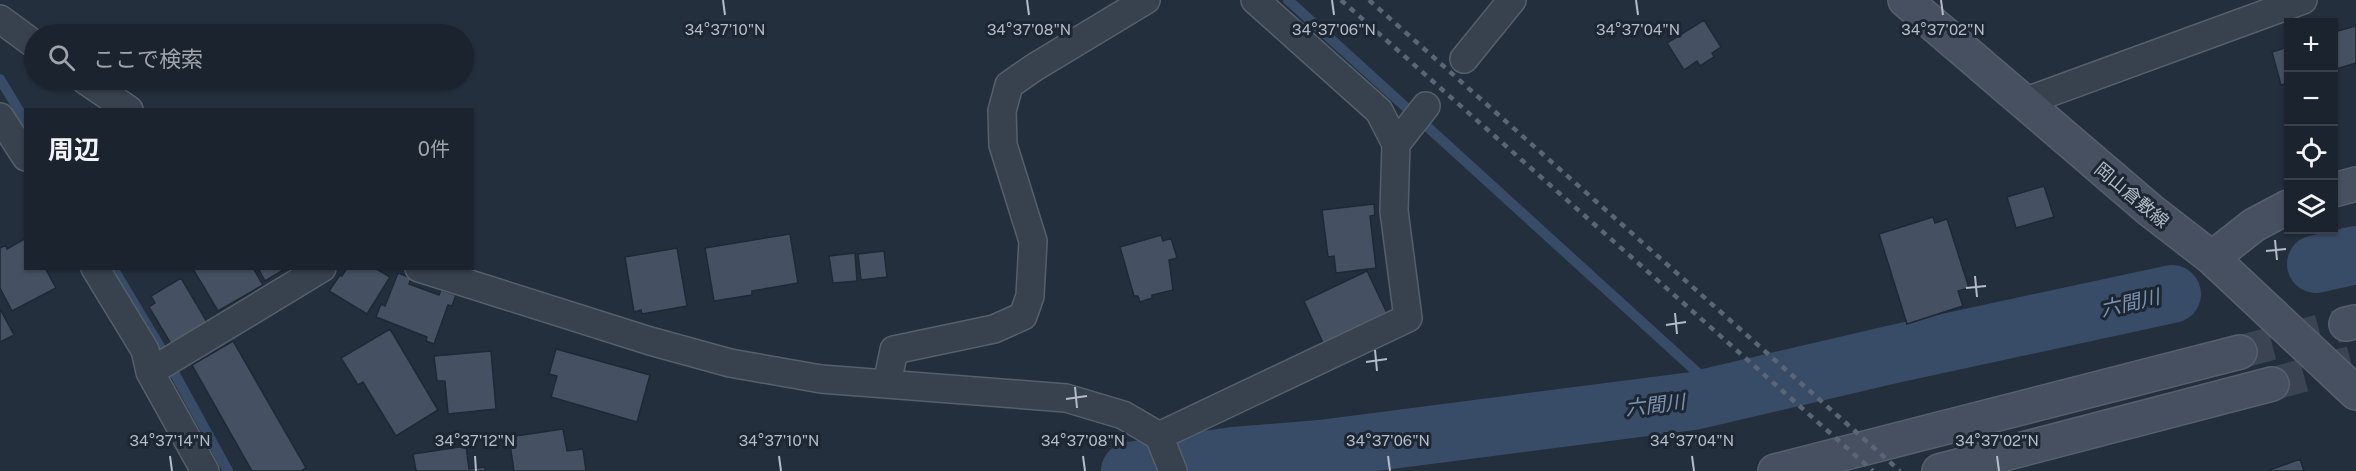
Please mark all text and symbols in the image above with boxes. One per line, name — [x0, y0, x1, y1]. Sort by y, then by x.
map controls — [2284, 18, 2338, 234]
button: + — [2284, 18, 2338, 72]
text: 34°37'10"N — [685, 21, 765, 38]
text: 34°37'08"N — [987, 21, 1071, 38]
text: 34°37'06"N — [1292, 21, 1376, 38]
text: 34°37'04"N — [1596, 21, 1680, 38]
text: 34°37'02"N — [1901, 21, 1985, 38]
search box — [24, 24, 474, 90]
icon: search — [45, 41, 78, 74]
text: ここで検索 — [93, 46, 203, 72]
button: − — [2284, 72, 2338, 126]
button: locate — [2284, 126, 2338, 180]
text: 周辺 — [48, 134, 100, 165]
text: 0件 — [418, 137, 450, 161]
street label: 岡山倉敷線 — [2091, 158, 2173, 232]
button: layers — [2284, 180, 2338, 234]
water label: 六間川 — [2098, 284, 2164, 321]
water label: 六間川 — [1624, 389, 1688, 421]
text: 34°37'14"N — [130, 432, 210, 449]
text: 34°37'12"N — [435, 432, 515, 449]
text: 34°37'10"N — [739, 432, 819, 449]
text: 34°37'08"N — [1041, 432, 1125, 449]
text: 34°37'06"N — [1346, 432, 1430, 449]
text: 34°37'04"N — [1650, 432, 1734, 449]
text: 34°37'02"N — [1955, 432, 2039, 449]

